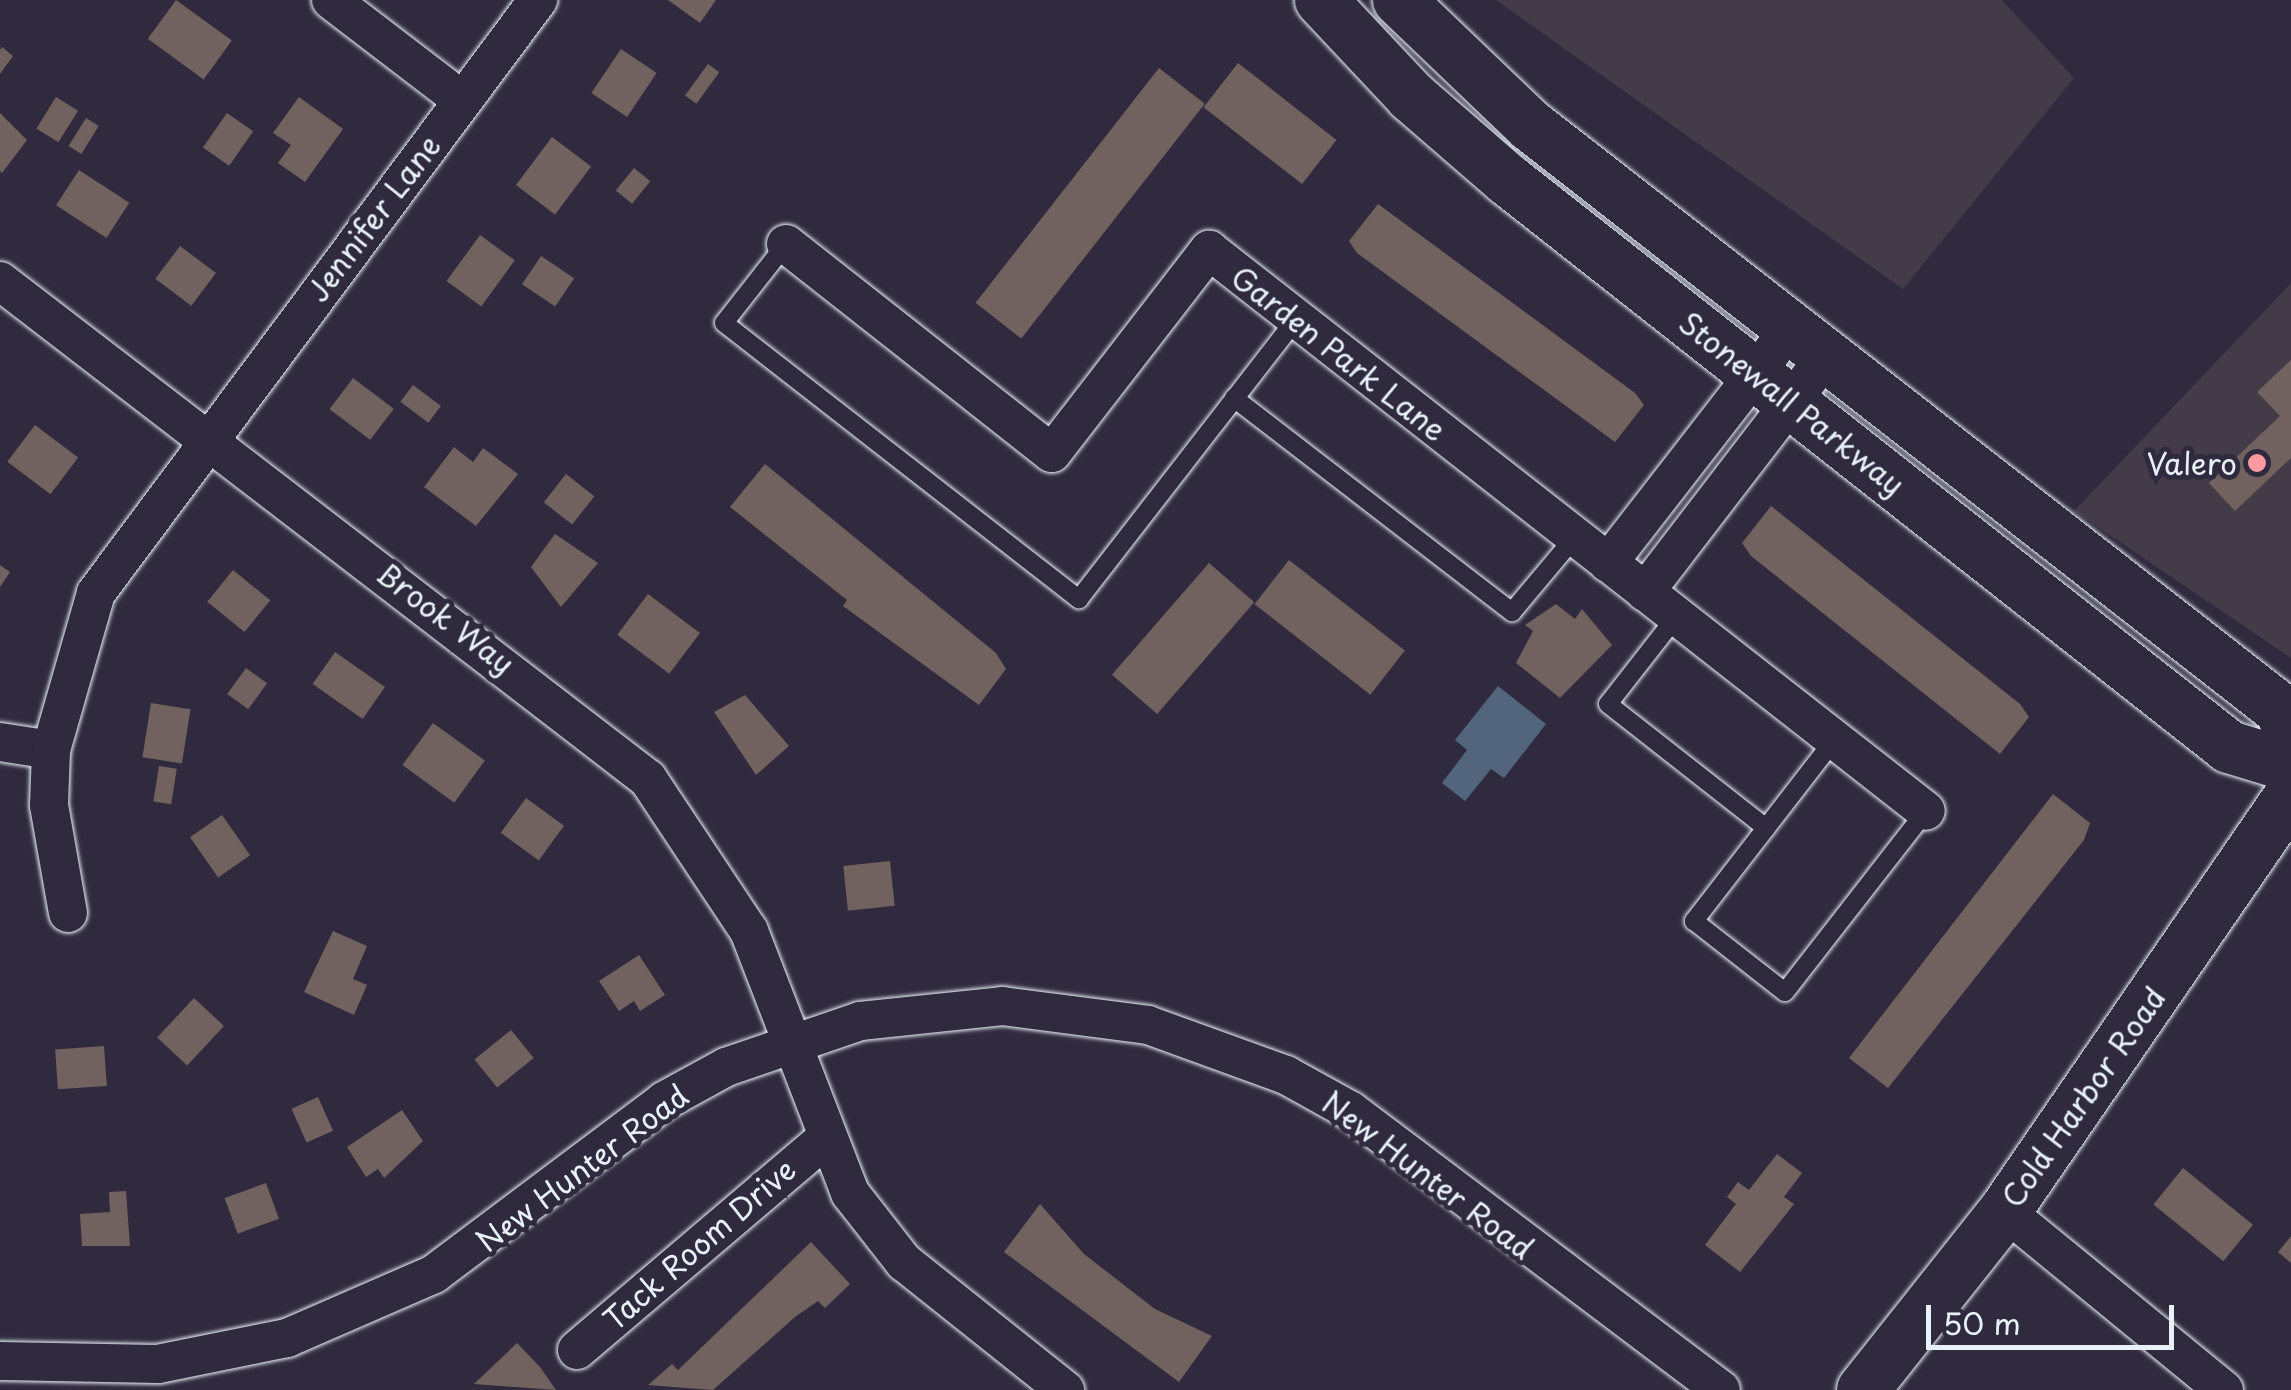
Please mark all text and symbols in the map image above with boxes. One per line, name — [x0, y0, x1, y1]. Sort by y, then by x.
street label: Jennifer Lane — [299, 128, 447, 308]
street label: Garden Park Lane — [1224, 258, 1454, 448]
street label: Stonewall Parkway — [1672, 303, 1912, 503]
place label: Valero — [2147, 445, 2237, 481]
marker: Valero — [2246, 452, 2268, 474]
street label: Brook Way — [371, 555, 521, 681]
street label: Cold Harbor Road — [1994, 980, 2172, 1214]
street label: New Hunter Road — [469, 1076, 695, 1260]
street label: New Hunter Road — [1315, 1083, 1541, 1267]
street label: Tack Room Drive — [595, 1150, 803, 1338]
scale bar — [1931, 1285, 2178, 1347]
text: 50 m — [1943, 1300, 2021, 1345]

